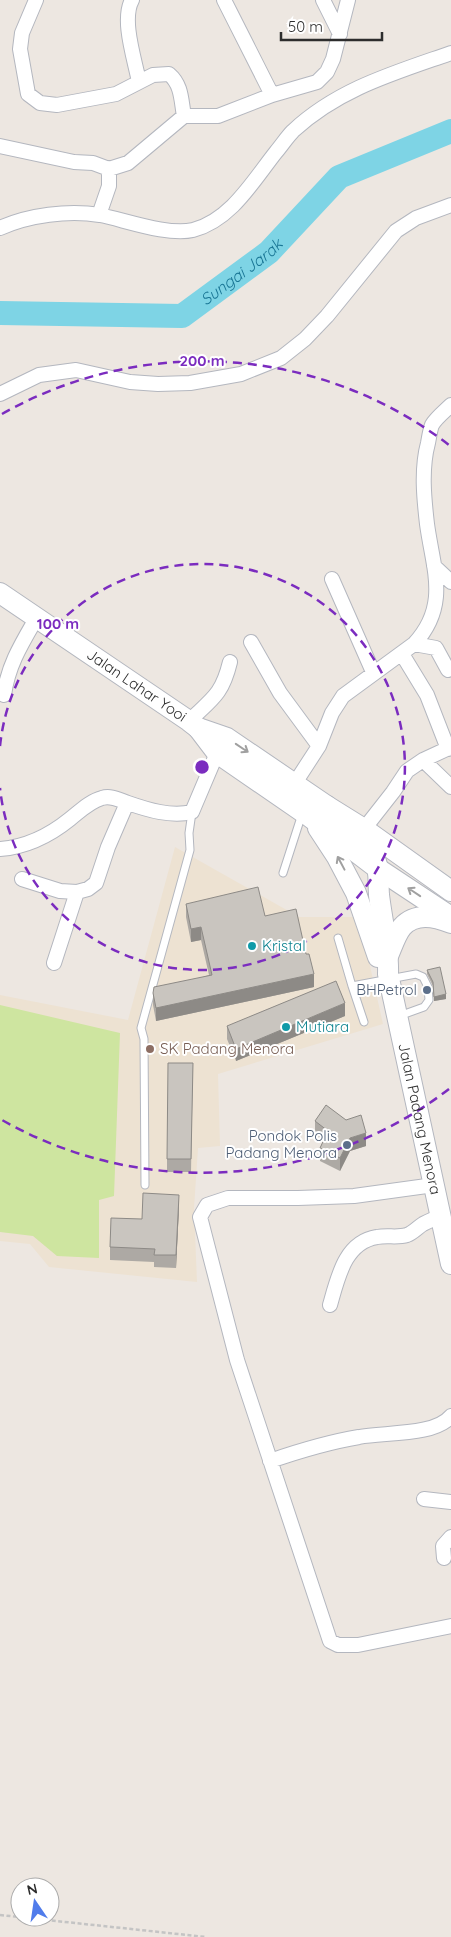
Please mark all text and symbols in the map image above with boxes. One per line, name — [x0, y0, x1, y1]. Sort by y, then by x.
scale bar — [281, 10, 382, 42]
text: 50 m — [288, 17, 323, 36]
water label: Sungai Jarak — [196, 233, 287, 309]
text: 200 m — [180, 351, 225, 370]
text: 100 m — [37, 614, 79, 633]
street label: Jalan Lahar Yooi — [83, 645, 191, 726]
one-way arrow — [235, 743, 249, 753]
centre of rings — [193, 758, 211, 776]
one-way arrow — [335, 857, 345, 871]
one-way arrow — [407, 887, 421, 898]
place label: Kristal — [262, 936, 306, 955]
marker: Kristal — [246, 940, 258, 952]
place label: BHPetrol — [356, 980, 417, 999]
marker: BHPetrol — [421, 984, 433, 996]
place label: Mutiara — [296, 1017, 349, 1036]
marker: Mutiara — [280, 1021, 292, 1033]
place label: SK Padang Menora — [160, 1039, 294, 1058]
street label: Jalan Padang Menora — [394, 1041, 446, 1196]
marker: SK Padang Menora — [144, 1043, 156, 1055]
place label: Pondok Polis Padang Menora — [225, 1126, 337, 1162]
marker: Pondok Polis Padang Menora — [341, 1139, 353, 1151]
north arrow — [10, 1877, 60, 1927]
text: N — [25, 1879, 39, 1899]

